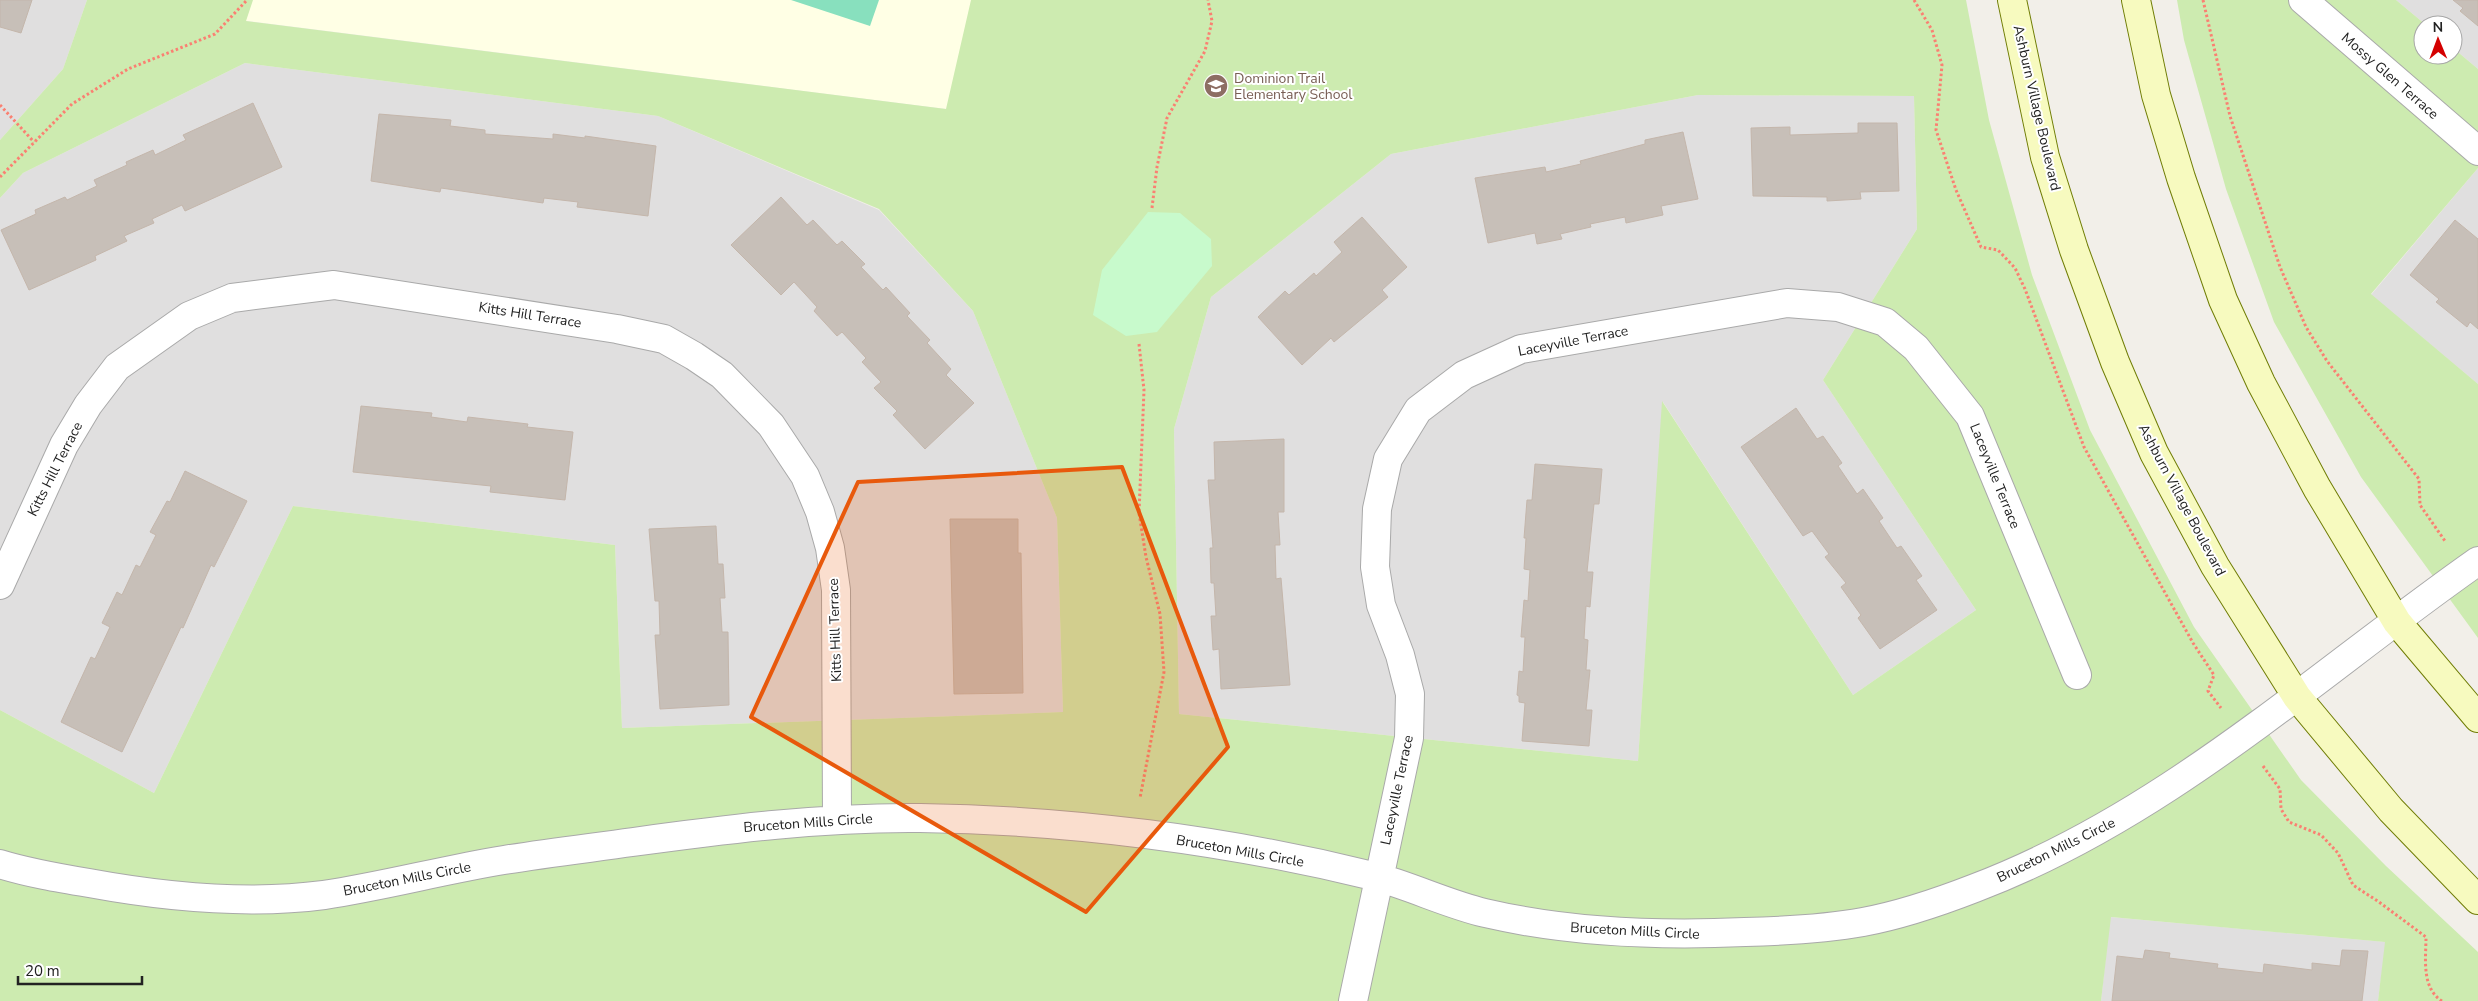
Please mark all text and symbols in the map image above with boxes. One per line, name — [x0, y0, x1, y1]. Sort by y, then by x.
north arrow — [2413, 15, 2463, 65]
text: N — [2432, 18, 2443, 37]
street label: Ashburn Village Boulevard — [2009, 23, 2065, 193]
street label: Mossy Glen Terrace — [2337, 28, 2443, 124]
place label: Dominion Trail Elementary School — [1234, 69, 1353, 104]
school or university icon: Dominion Trail Elementary School — [1203, 73, 1229, 99]
street label: Kitts Hill Terrace — [477, 298, 583, 332]
street label: Laceyville Terrace — [1516, 321, 1630, 361]
street label: Kitts Hill Terrace — [23, 418, 87, 520]
street label: Laceyville Terrace — [1965, 421, 2025, 531]
street label: Ashburn Village Boulevard — [2134, 421, 2230, 579]
street label: Kitts Hill Terrace — [824, 578, 846, 682]
street label: Laceyville Terrace — [1376, 733, 1418, 847]
street label: Bruceton Mills Circle — [743, 809, 873, 837]
street label: Bruceton Mills Circle — [1994, 813, 2118, 887]
street label: Bruceton Mills Circle — [1175, 830, 1305, 872]
street label: Bruceton Mills Circle — [342, 857, 472, 901]
street label: Bruceton Mills Circle — [1570, 918, 1700, 944]
scale bar — [18, 954, 141, 986]
text: 20 m — [25, 961, 60, 981]

